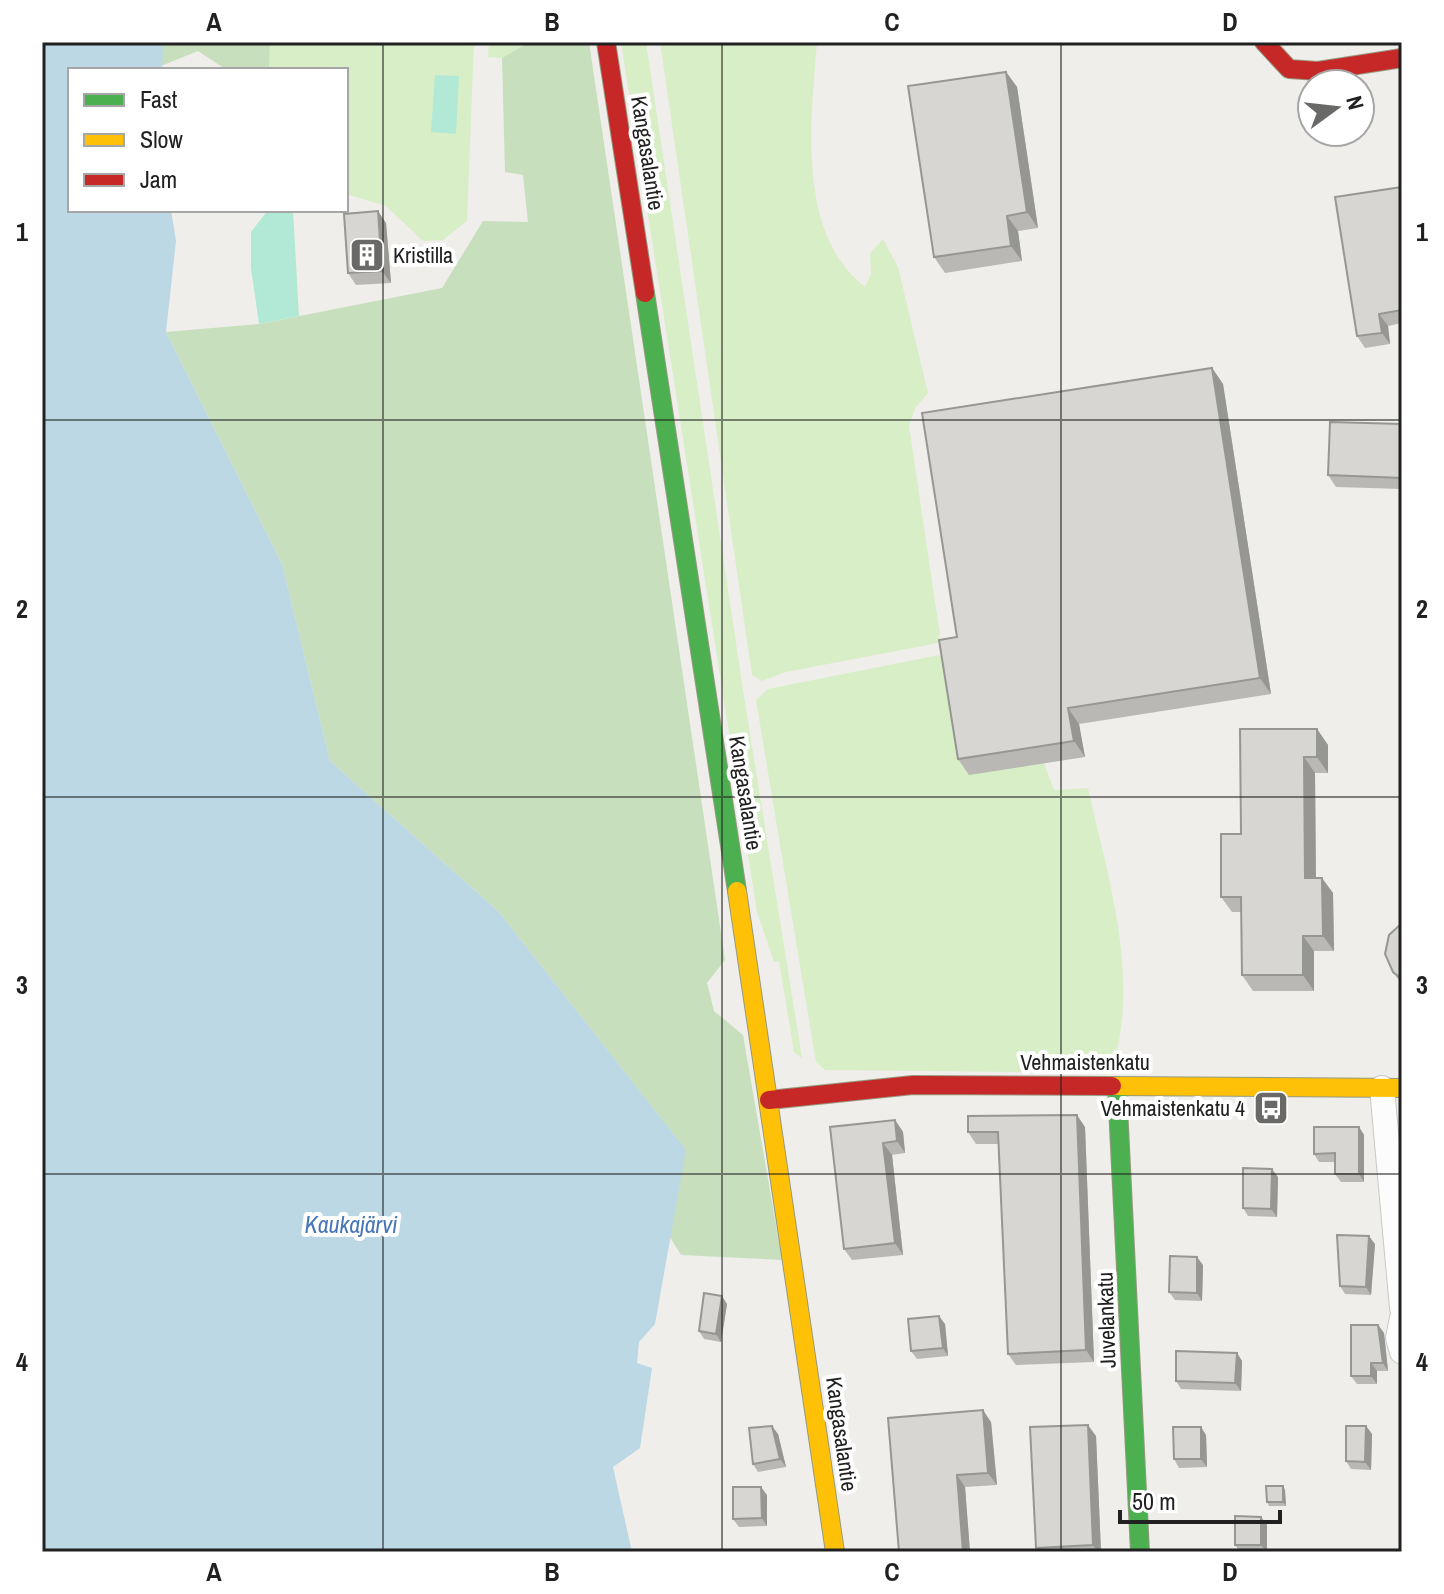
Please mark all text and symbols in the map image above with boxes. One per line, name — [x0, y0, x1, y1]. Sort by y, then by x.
text: A — [206, 4, 222, 39]
text: B — [544, 4, 560, 39]
text: C — [884, 4, 900, 39]
text: D — [1222, 4, 1238, 39]
legend — [68, 68, 348, 212]
north arrow — [1296, 68, 1376, 148]
text: Fast — [140, 83, 178, 115]
text: N — [1339, 93, 1371, 113]
street label: Kangasalantie — [624, 94, 672, 212]
text: Slow — [140, 123, 183, 155]
text: Jam — [140, 163, 177, 195]
text: 1 — [16, 214, 28, 249]
text: 1 — [1416, 214, 1428, 249]
building icon: Kristilla — [348, 236, 386, 274]
place label: Kristilla — [393, 240, 453, 270]
text: 2 — [16, 591, 28, 626]
text: 2 — [1416, 591, 1428, 626]
street label: Kangasalantie — [722, 734, 770, 852]
text: 3 — [16, 967, 28, 1002]
text: 3 — [1416, 967, 1428, 1002]
street label: Vehmaistenkatu — [1020, 1047, 1150, 1077]
bus stop icon: Vehmaistenkatu 4 — [1252, 1089, 1290, 1127]
place label: Vehmaistenkatu 4 — [1101, 1093, 1245, 1123]
water label: Kaukajärvi — [305, 1208, 398, 1240]
street label: Juvelankatu — [1089, 1271, 1123, 1369]
text: 4 — [16, 1344, 28, 1379]
text: 4 — [1416, 1344, 1428, 1379]
street label: Kangasalantie — [819, 1375, 865, 1493]
scale bar — [1120, 1474, 1280, 1524]
text: 50 m — [1132, 1485, 1176, 1517]
text: A — [206, 1554, 222, 1589]
text: B — [544, 1554, 560, 1589]
text: C — [884, 1554, 900, 1589]
text: D — [1222, 1554, 1238, 1589]

